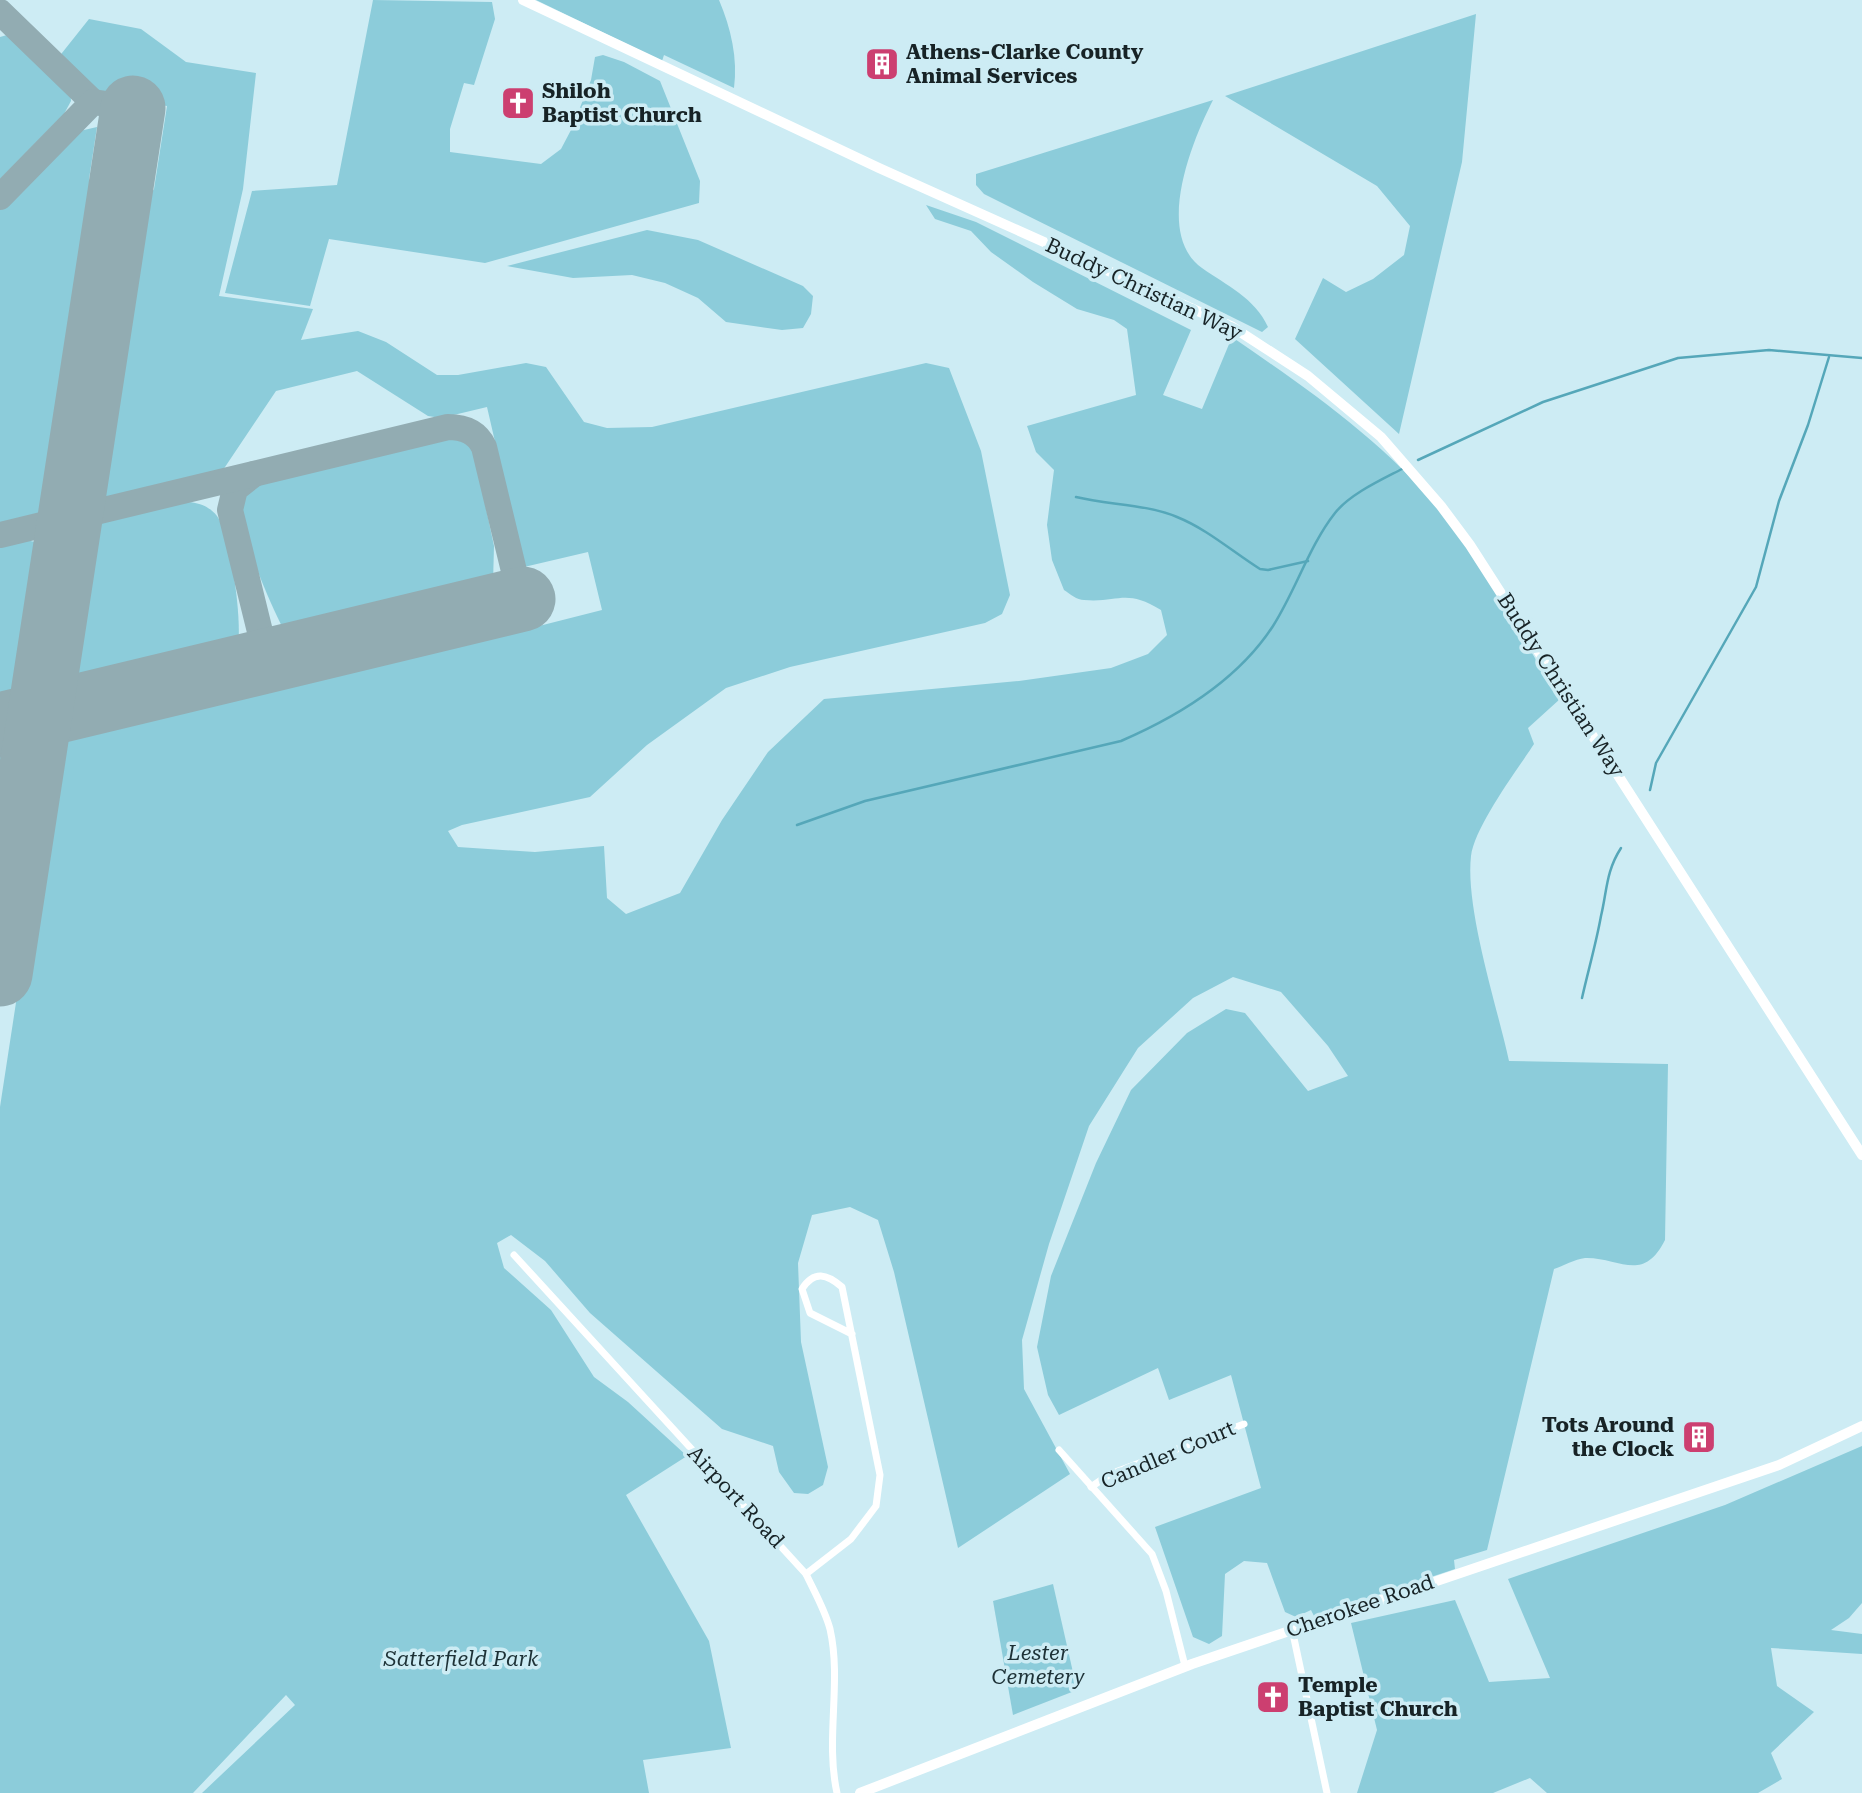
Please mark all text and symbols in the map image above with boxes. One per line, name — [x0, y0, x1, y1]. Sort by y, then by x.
place label: Athens-Clarke County Animal Services — [906, 40, 1144, 88]
building icon: Athens-Clarke County Animal Services — [863, 45, 901, 83]
place label: Shiloh Baptist Church — [542, 79, 702, 127]
church icon: Shiloh Baptist Church — [499, 84, 537, 122]
street label: Buddy Christian Way — [1042, 233, 1247, 345]
street label: Buddy Christian Way — [1493, 589, 1630, 782]
place label: Tots Around the Clock — [1542, 1413, 1675, 1461]
street label: Candler Court — [1097, 1416, 1239, 1494]
building icon: Tots Around the Clock — [1680, 1418, 1718, 1456]
street label: Airport Road — [683, 1441, 790, 1553]
street label: Cherokee Road — [1283, 1569, 1437, 1642]
park label: Lester Cemetery — [992, 1641, 1085, 1689]
park label: Satterfield Park — [383, 1647, 539, 1671]
place label: Temple Baptist Church — [1298, 1673, 1458, 1721]
church icon: Temple Baptist Church — [1254, 1678, 1292, 1716]

